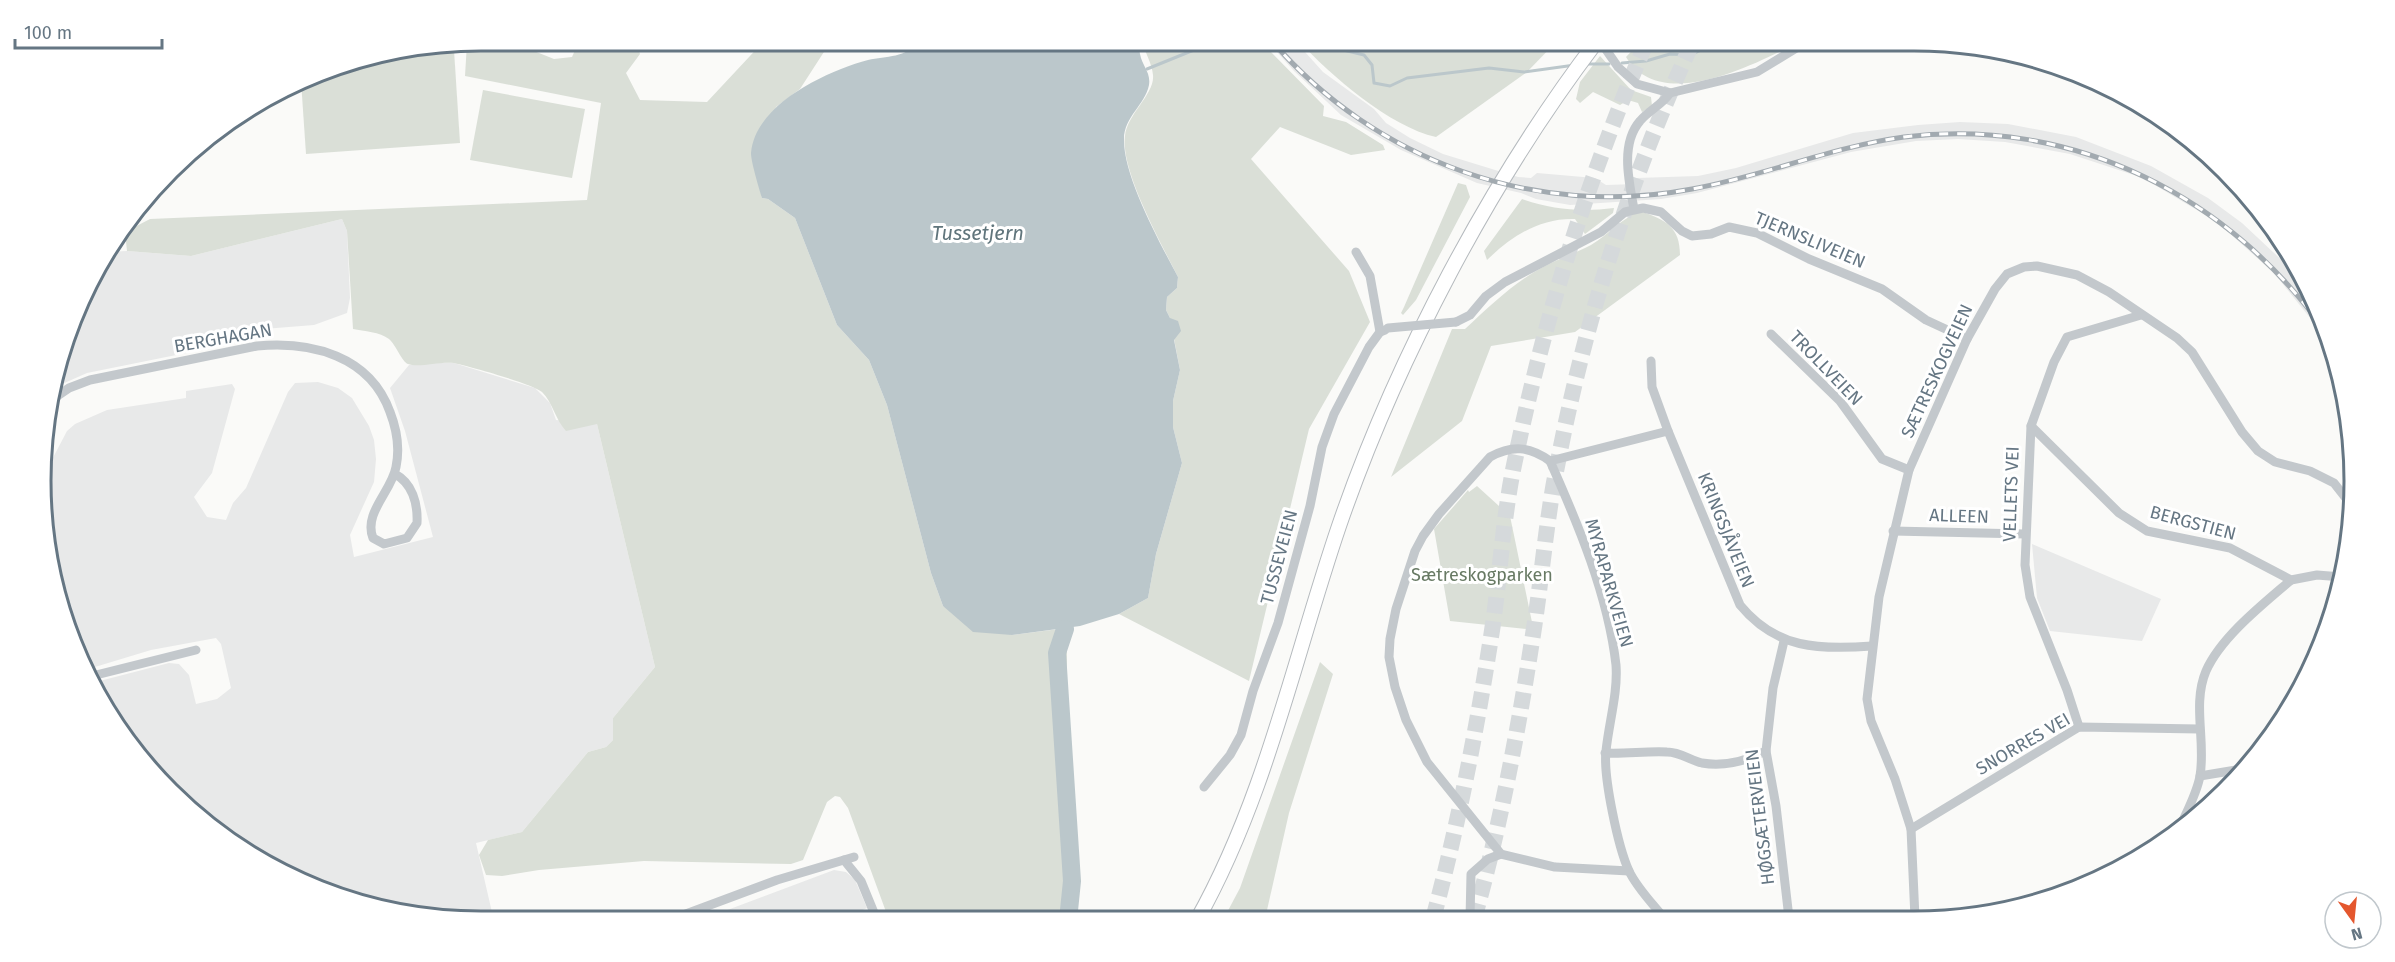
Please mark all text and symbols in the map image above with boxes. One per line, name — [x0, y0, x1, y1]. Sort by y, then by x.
scale bar — [15, 12, 162, 50]
text: 100 m — [24, 22, 72, 44]
street label: TJERNSLIVEIEN — [1751, 207, 1869, 273]
water label: Tussetjern — [932, 221, 1024, 245]
street label: SÆTRESKOGVEIEN — [1896, 301, 1978, 441]
street label: BERGHAGAN — [172, 319, 274, 357]
street label: TROLLVEIEN — [1785, 326, 1867, 410]
street label: VELLETS VEI — [1998, 446, 2024, 542]
street label: KRINGSJÅVEIEN — [1693, 469, 1760, 591]
street label: BERGSTIEN — [2147, 501, 2239, 545]
street label: ALLEEN — [1929, 504, 1989, 528]
street label: TUSSEVEIEN — [1256, 507, 1302, 607]
street label: MYRAPARKVEIEN — [1580, 516, 1638, 650]
park label: Sætreskogparken — [1411, 564, 1553, 586]
street label: SNORRES VEI — [1972, 708, 2074, 780]
street label: HØGSÆTERVEIEN — [1741, 748, 1779, 886]
north arrow — [2323, 890, 2383, 950]
text: N — [2349, 923, 2364, 945]

